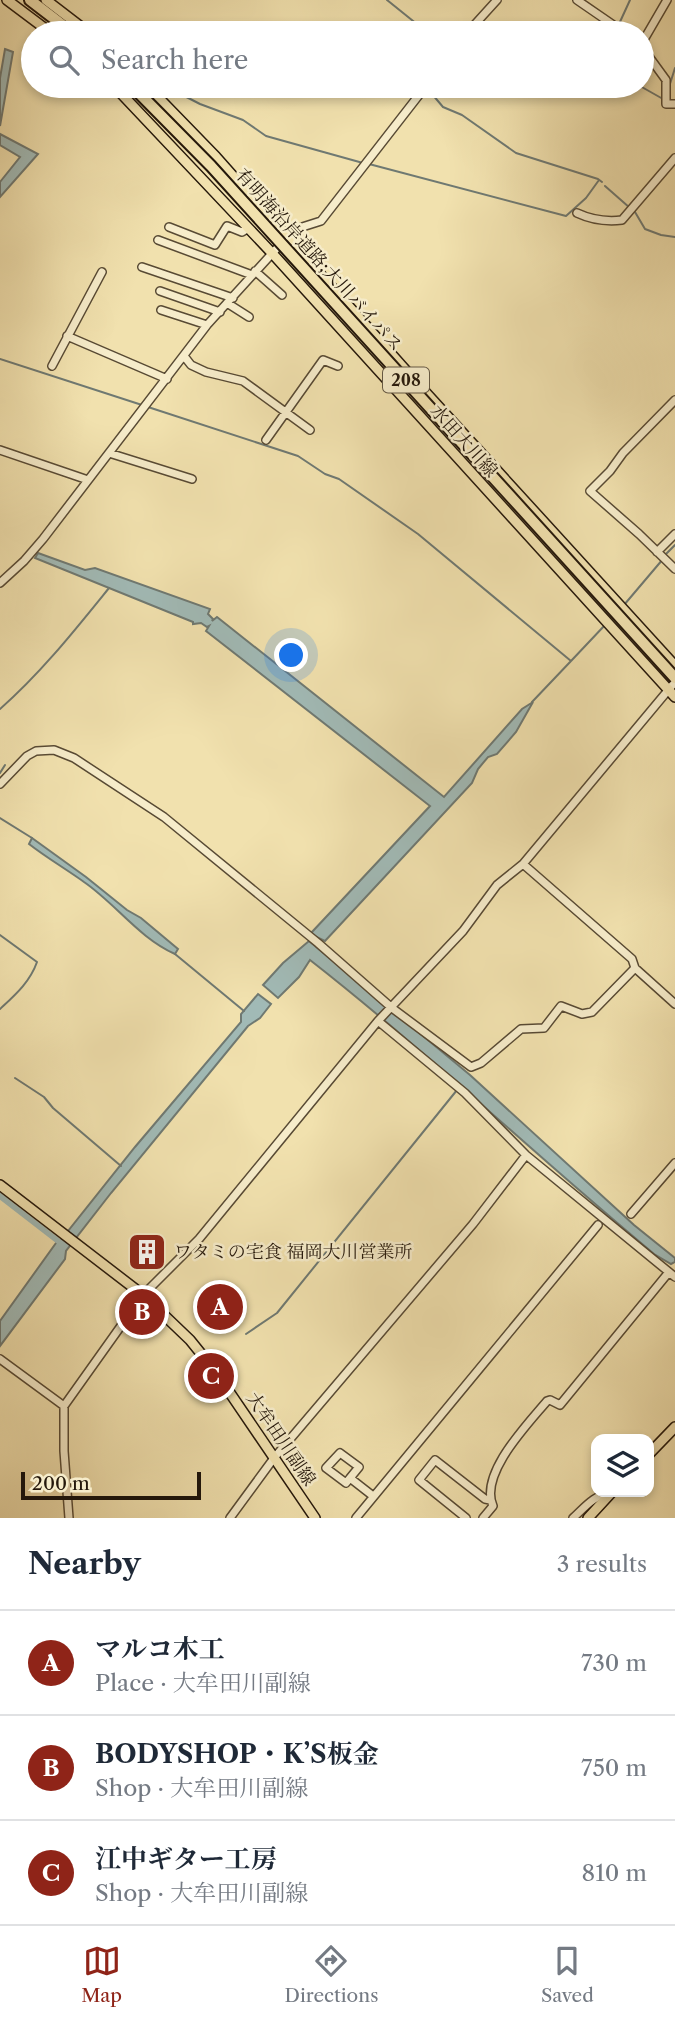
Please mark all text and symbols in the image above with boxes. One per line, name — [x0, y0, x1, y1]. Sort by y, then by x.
search box — [21, 21, 654, 98]
icon: search — [45, 41, 83, 79]
text: Search here — [101, 44, 248, 76]
street label: 有明海沿岸道路;大川バイパス — [231, 164, 407, 356]
road number: 208 — [383, 368, 429, 392]
street label: 水田大川線 — [426, 400, 502, 482]
your location — [274, 638, 308, 672]
building icon: ワタミの宅食 福岡大川営業所 — [126, 1231, 168, 1273]
place label: ワタミの宅食 福岡大川営業所 — [174, 1241, 413, 1263]
pin: A — [197, 1281, 243, 1333]
pin: B — [119, 1286, 165, 1338]
pin: C — [188, 1350, 234, 1402]
street label: 大牟田川副線 — [242, 1388, 320, 1490]
map controls — [591, 1434, 654, 1497]
button: layers — [591, 1434, 654, 1497]
scale bar — [21, 1469, 201, 1501]
text: 200 m — [32, 1472, 90, 1495]
text: Nearby — [28, 1545, 141, 1582]
text: 3 results — [557, 1550, 647, 1578]
text: マルコ木工 — [95, 1633, 225, 1665]
text: A — [42, 1649, 60, 1677]
text: 730 m — [581, 1649, 647, 1677]
text: Place · 大牟田川副線 — [95, 1669, 311, 1697]
text: BODYSHOP・K’S板金 — [95, 1738, 379, 1770]
text: B — [42, 1754, 60, 1782]
text: 750 m — [581, 1754, 647, 1782]
text: Shop · 大牟田川副線 — [95, 1774, 308, 1802]
text: 江中ギター工房 — [95, 1843, 277, 1875]
text: C — [42, 1859, 60, 1887]
text: 810 m — [582, 1859, 647, 1887]
text: Shop · 大牟田川副線 — [95, 1879, 308, 1907]
tab: Map — [81, 1942, 122, 2007]
tab: Directions — [285, 1942, 378, 2007]
tab: Saved — [541, 1942, 594, 2007]

